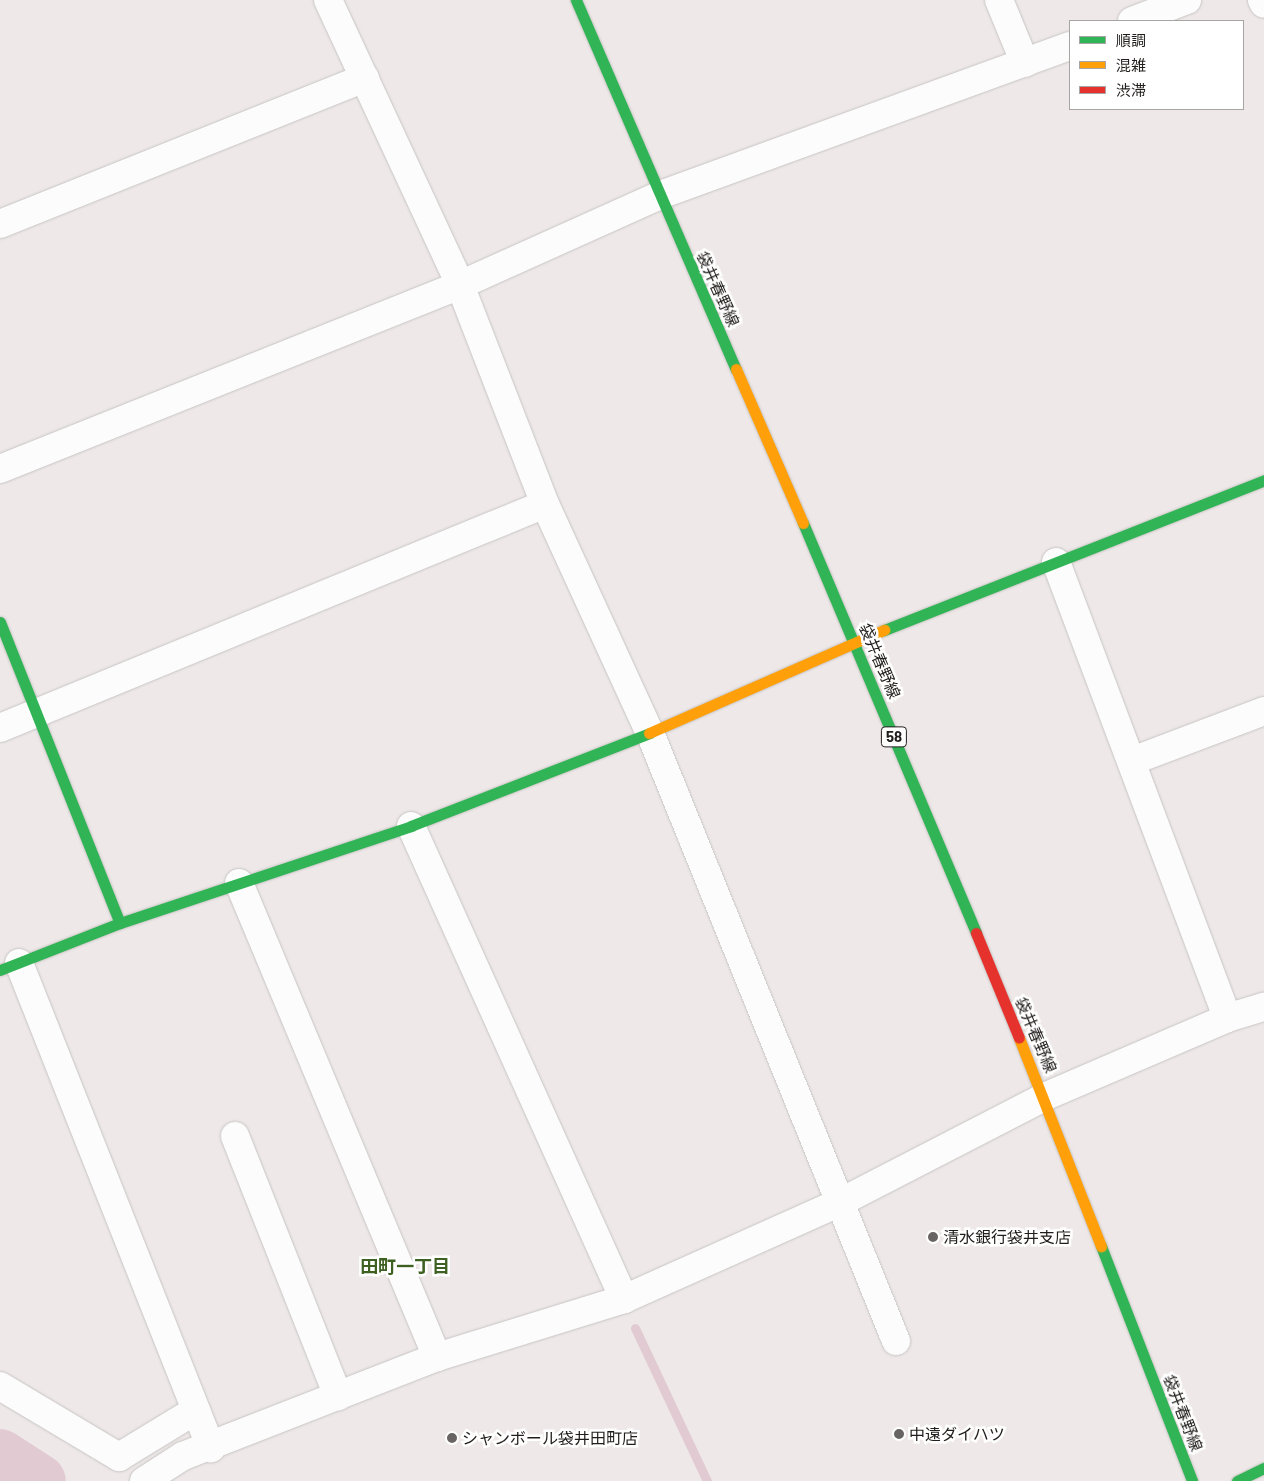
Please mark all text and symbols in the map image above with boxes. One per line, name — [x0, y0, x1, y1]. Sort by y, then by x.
legend — [1069, 20, 1244, 110]
text: 順調 — [1116, 31, 1146, 49]
text: 混雑 — [1116, 56, 1146, 74]
text: 渋滞 — [1116, 81, 1146, 99]
street label: 袋井春野線 — [693, 249, 743, 329]
street label: 袋井春野線 — [856, 620, 904, 702]
road number: 58 — [880, 724, 908, 750]
street label: 袋井春野線 — [1012, 994, 1060, 1076]
place label: 清水銀行袋井支店 — [943, 1227, 1071, 1247]
marker: 清水銀行袋井支店 — [927, 1231, 939, 1243]
district label: 田町一丁目 — [360, 1255, 450, 1277]
street label: 袋井春野線 — [1160, 1372, 1206, 1454]
place label: 中遠ダイハツ — [909, 1424, 1005, 1444]
place label: シャンボール袋井田町店 — [462, 1428, 638, 1448]
marker: 中遠ダイハツ — [893, 1428, 905, 1440]
marker: シャンボール袋井田町店 — [446, 1432, 458, 1444]

